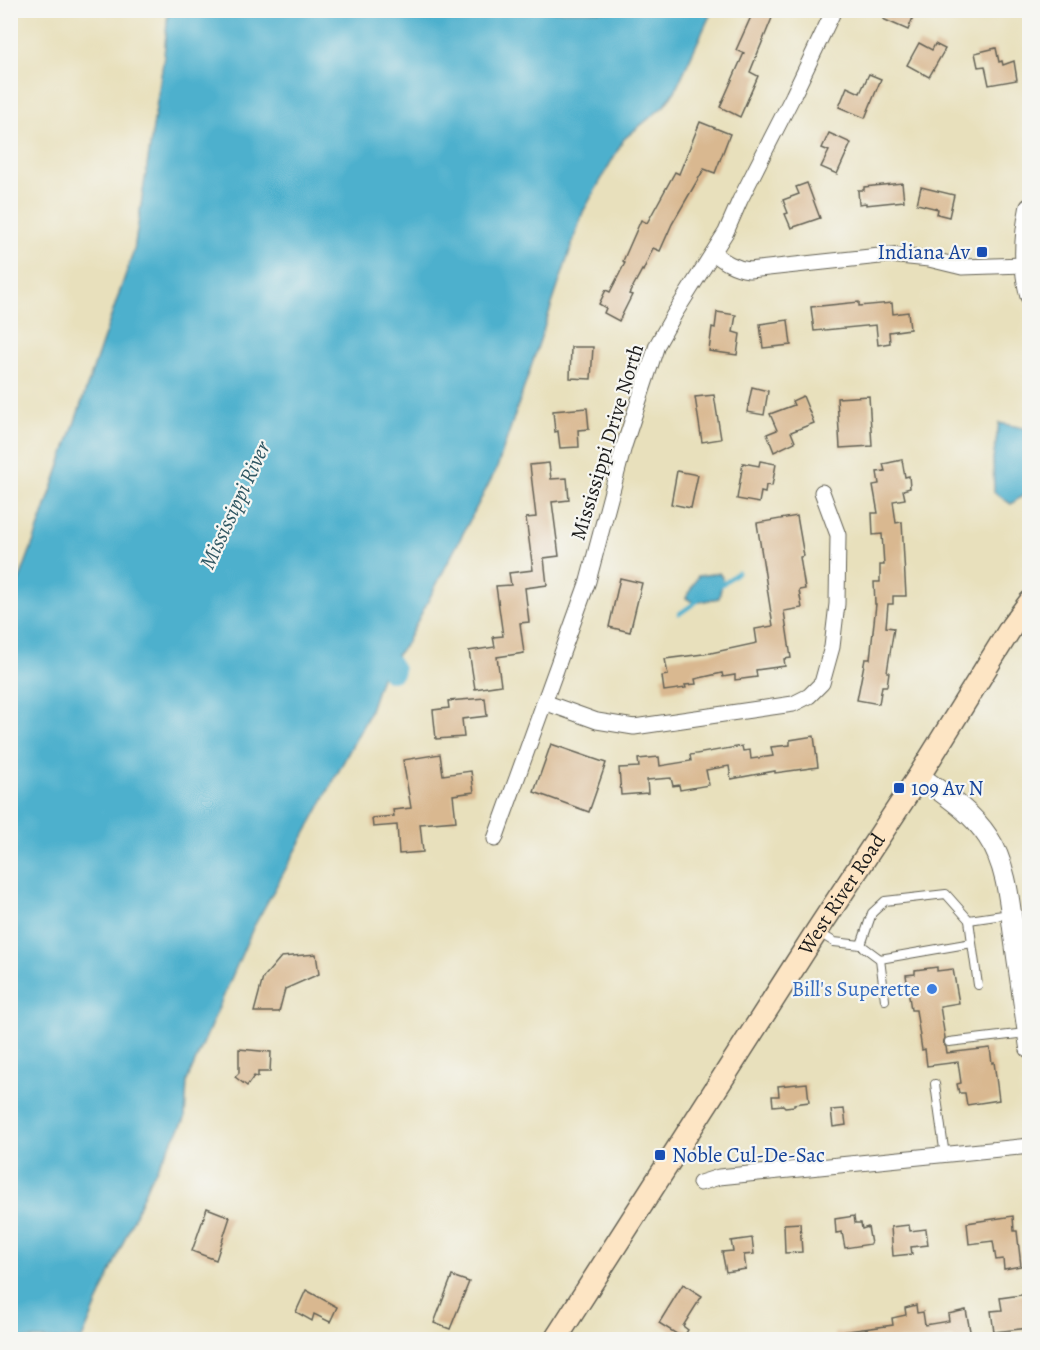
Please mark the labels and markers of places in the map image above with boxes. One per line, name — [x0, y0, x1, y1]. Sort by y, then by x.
place label: Indiana Av — [877, 238, 971, 266]
marker: Indiana Av — [975, 245, 989, 259]
place label: 109 Av N — [911, 774, 984, 802]
marker: 109 Av N — [892, 781, 906, 795]
place label: Bill's Superette — [792, 975, 920, 1003]
marker: Bill's Superette — [925, 982, 939, 996]
place label: Noble Cul-De-Sac — [672, 1141, 825, 1169]
marker: Noble Cul-De-Sac — [653, 1148, 667, 1162]

